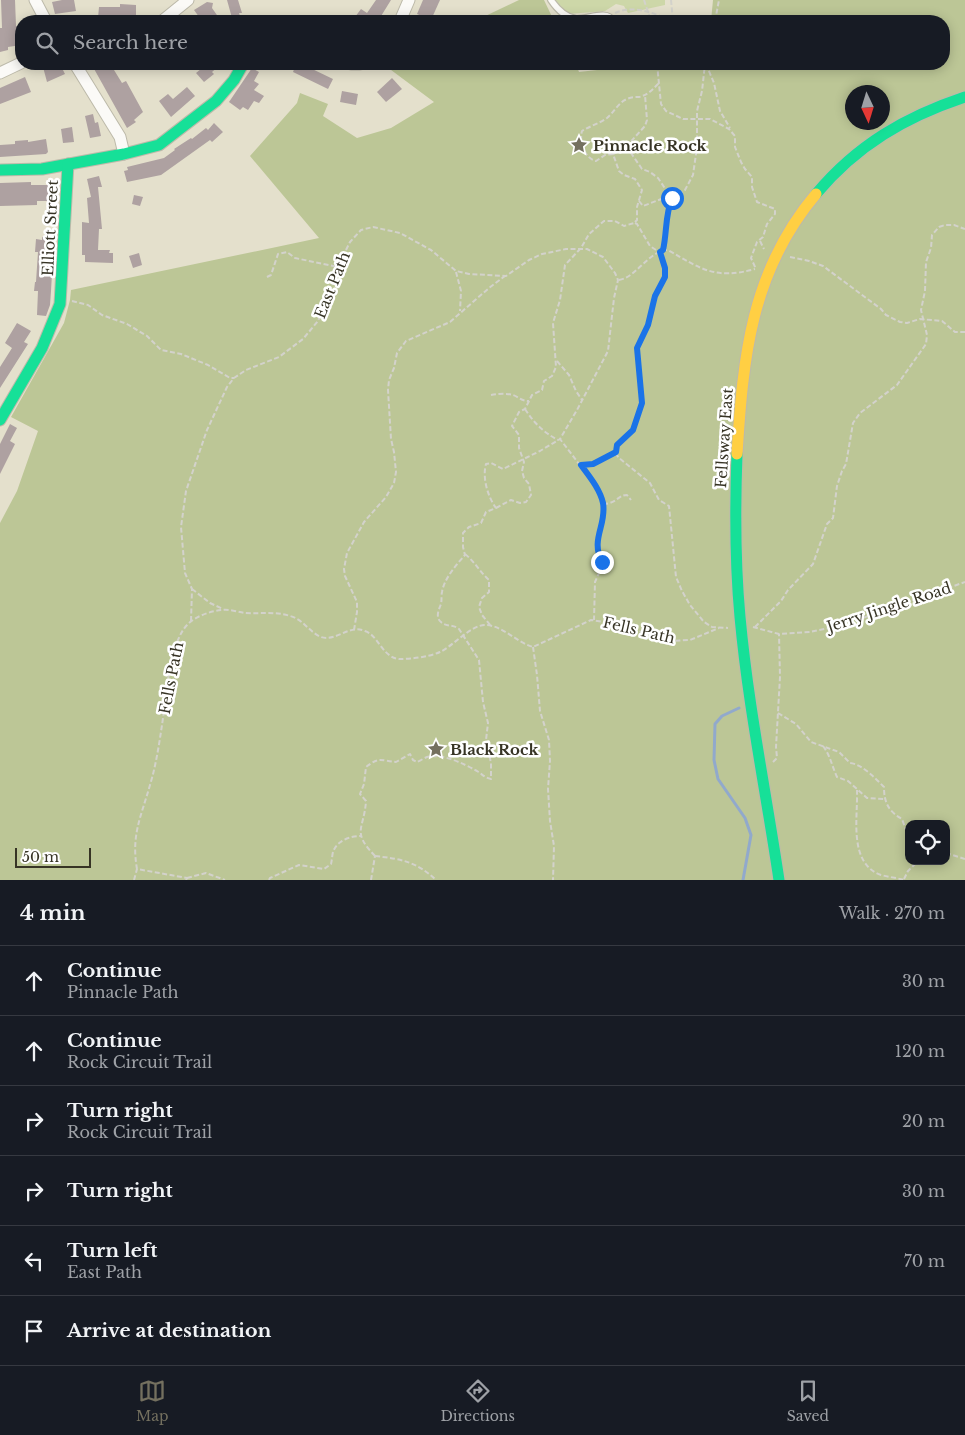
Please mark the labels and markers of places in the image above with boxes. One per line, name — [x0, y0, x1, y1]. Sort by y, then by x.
place icon: Pinnacle Rock — [569, 135, 589, 155]
place label: Pinnacle Rock — [593, 136, 708, 155]
place icon: Black Rock — [426, 739, 446, 759]
place label: Black Rock — [450, 740, 539, 759]

